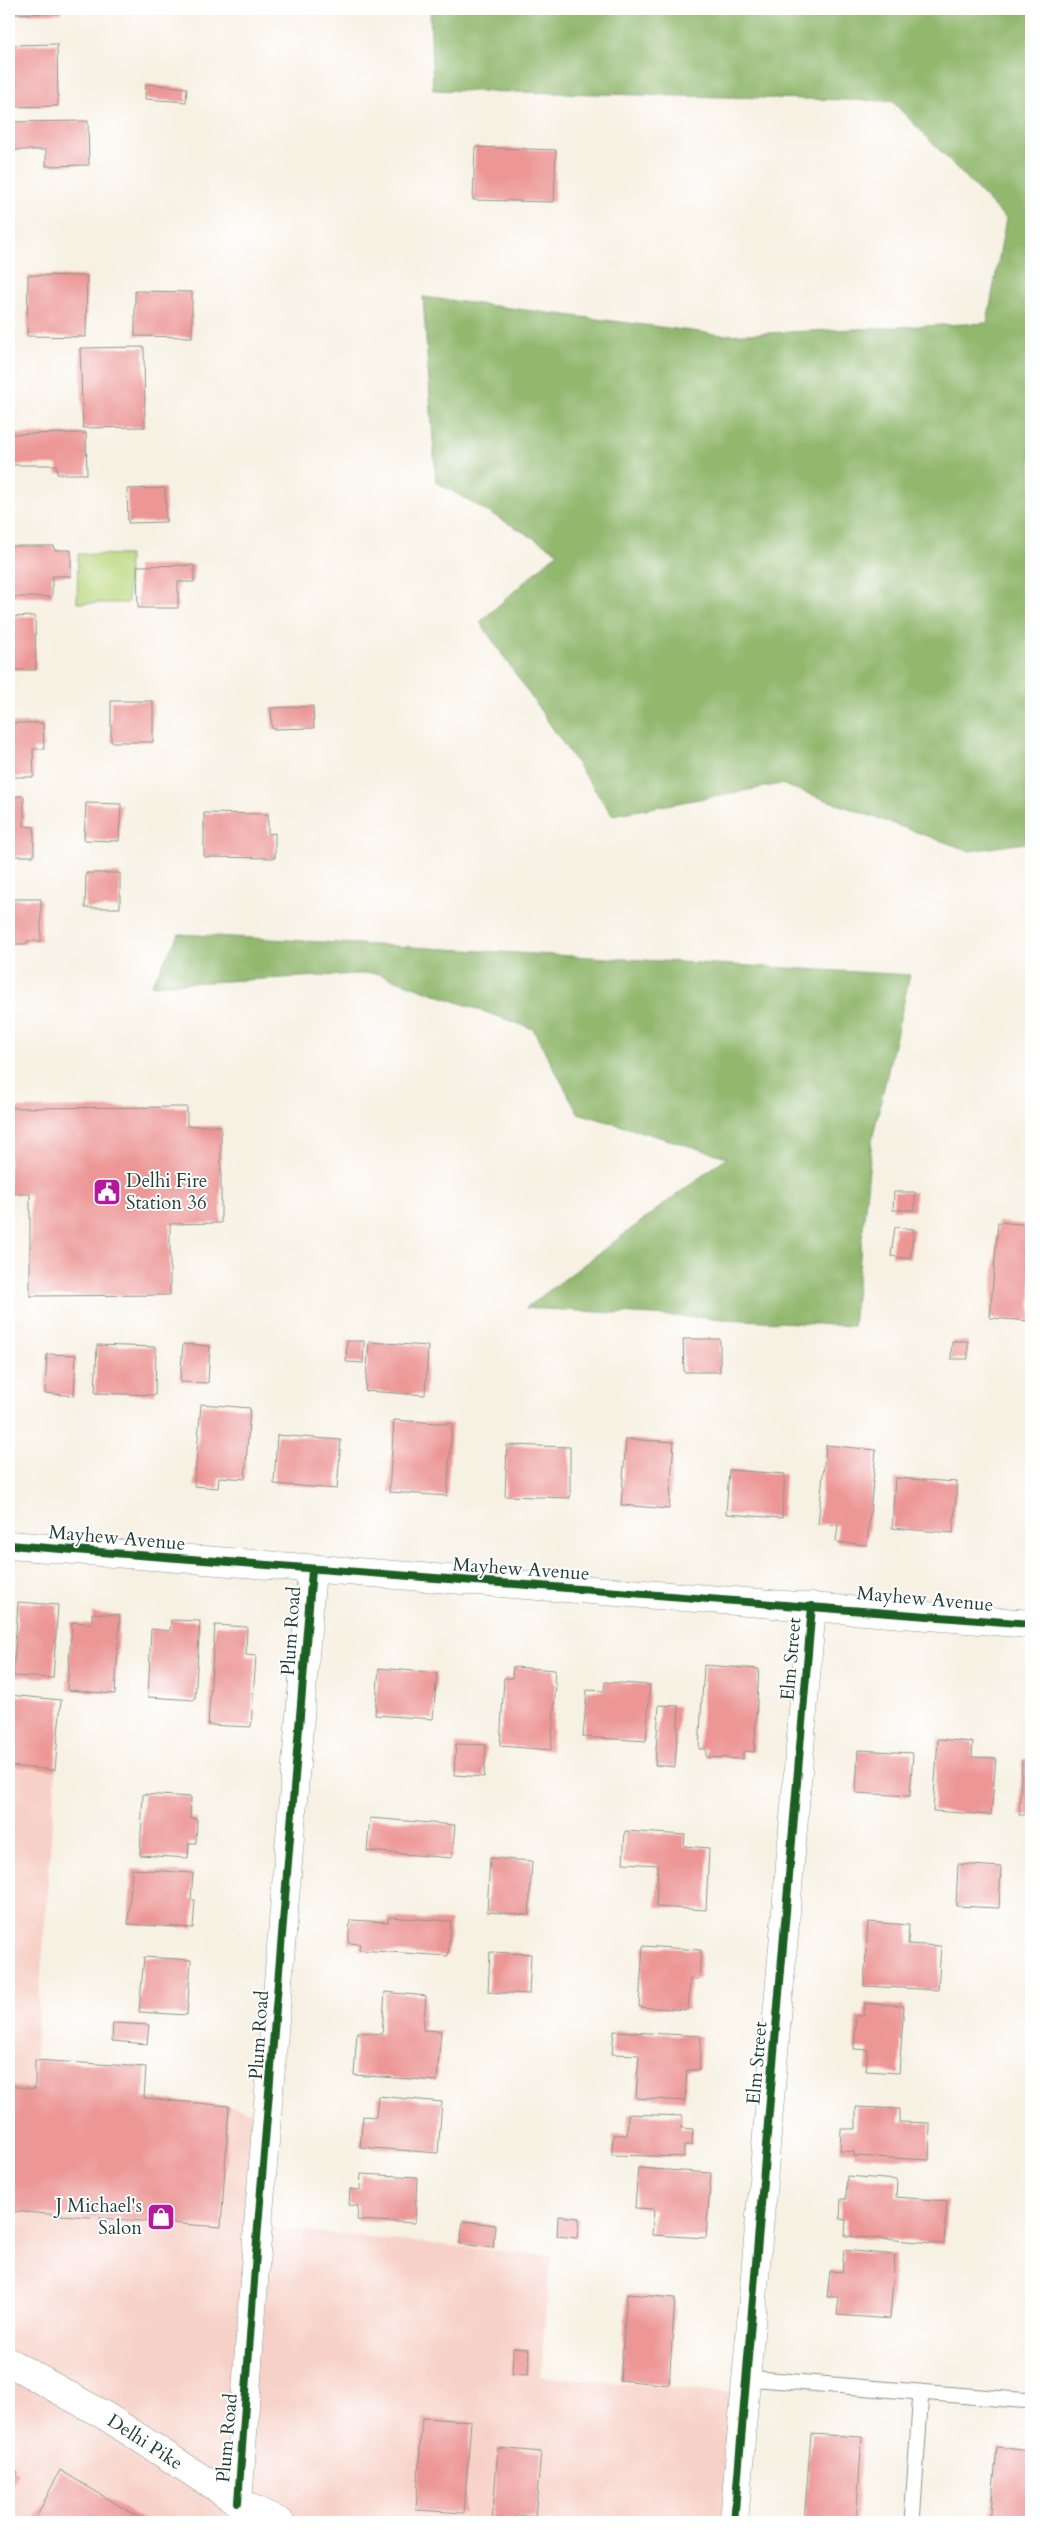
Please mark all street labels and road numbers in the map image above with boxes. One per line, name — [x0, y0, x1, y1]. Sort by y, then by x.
street label: Mayhew Avenue — [48, 1519, 186, 1557]
street label: Mayhew Avenue — [452, 1551, 590, 1587]
street label: Mayhew Avenue — [856, 1580, 994, 1618]
street label: Plum Road — [275, 1585, 307, 1677]
street label: Elm Street — [774, 1616, 808, 1702]
street label: Plum Road — [243, 1989, 275, 2081]
street label: Elm Street — [740, 2020, 774, 2106]
street label: Plum Road — [210, 2392, 244, 2484]
street label: Delhi Pike — [102, 2408, 188, 2476]

